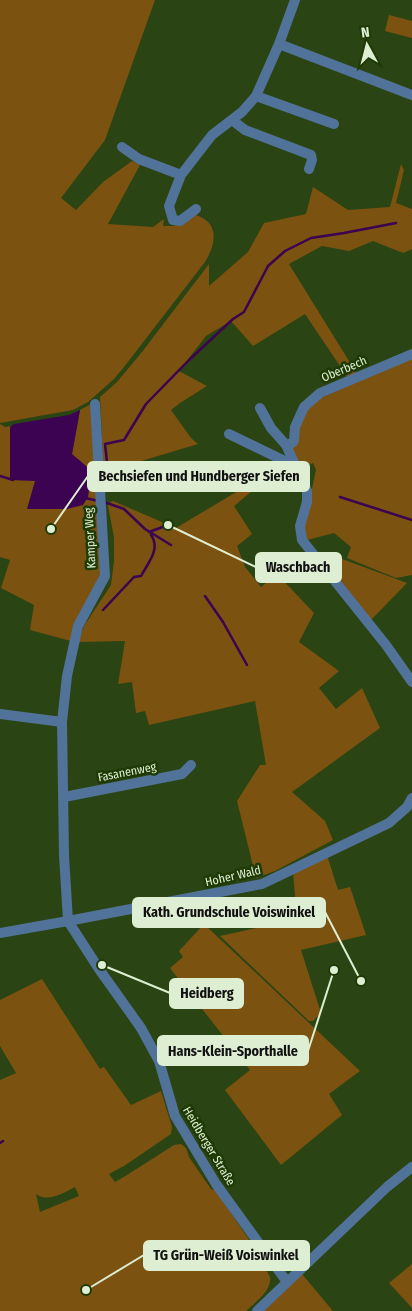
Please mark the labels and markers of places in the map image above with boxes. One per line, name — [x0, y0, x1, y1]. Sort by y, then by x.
callout: Bechsiefen und Hundberger Siefen — [88, 462, 309, 491]
callout: Waschbach — [256, 553, 341, 582]
callout: Kath. Grundschule Voiswinkel — [133, 898, 325, 927]
callout: Heidberg — [170, 979, 243, 1008]
callout: Hans-Klein-Sporthalle — [158, 1036, 308, 1065]
callout: TG Grün-Weiß Voiswinkel — [144, 1241, 309, 1270]

